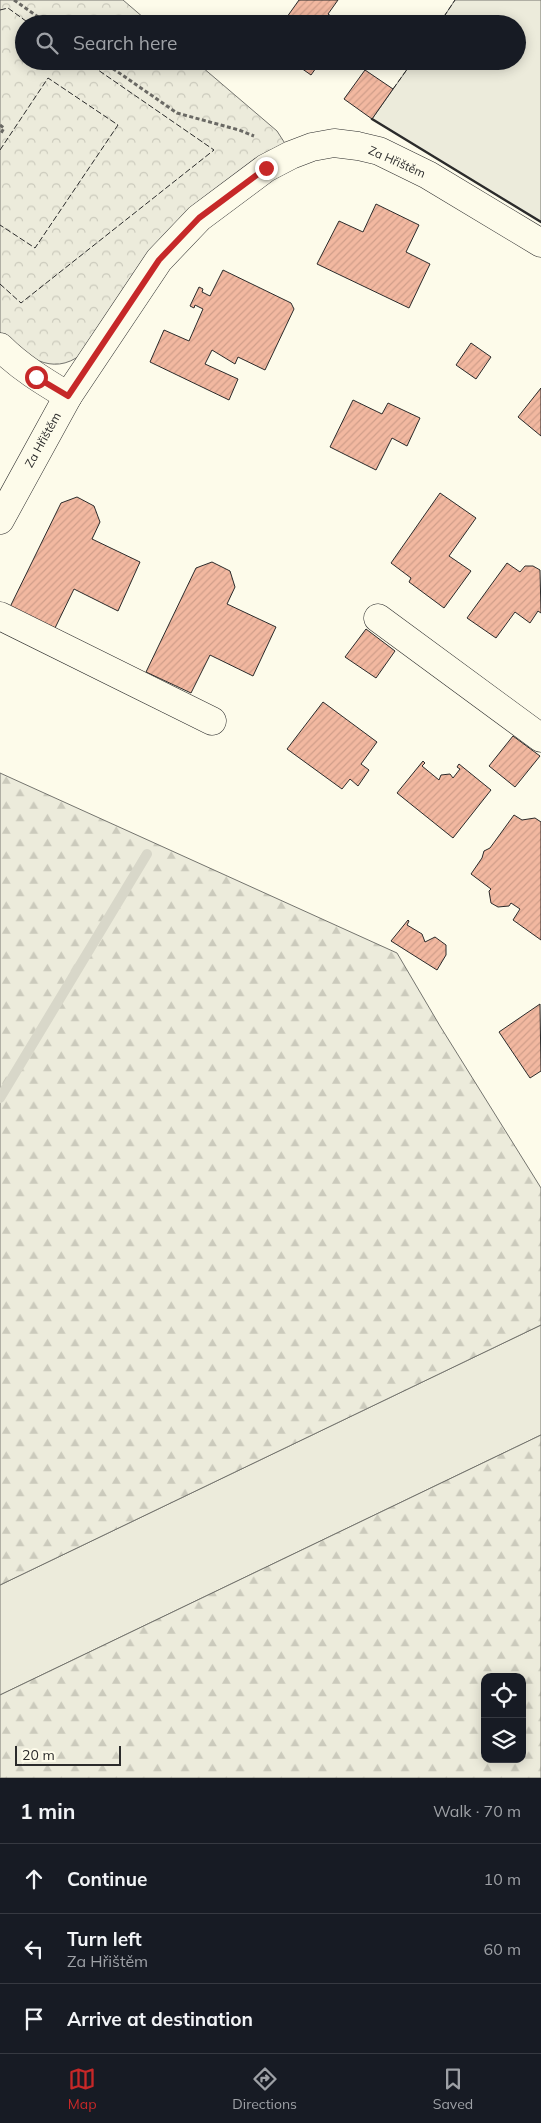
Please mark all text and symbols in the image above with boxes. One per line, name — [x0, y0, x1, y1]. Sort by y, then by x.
search box — [15, 15, 526, 70]
icon: search — [33, 29, 61, 57]
text: Search here — [73, 31, 177, 55]
street label: Za Hřištěm — [366, 142, 428, 181]
route end — [255, 157, 278, 180]
route start — [25, 366, 48, 389]
street label: Za Hřištěm — [21, 410, 64, 470]
map controls — [481, 1673, 526, 1763]
button: locate — [481, 1673, 526, 1718]
button: layers — [481, 1718, 526, 1763]
scale bar — [15, 1743, 121, 1766]
text: 20 m — [22, 1746, 55, 1764]
text: 1 min — [20, 1798, 75, 1824]
text: Walk · 70 m — [433, 1801, 521, 1821]
icon: ahead — [20, 1865, 48, 1893]
text: Continue — [67, 1867, 147, 1891]
text: 10 m — [484, 1869, 521, 1889]
text: Turn left — [67, 1927, 142, 1951]
icon: left — [20, 1935, 48, 1963]
text: 60 m — [484, 1939, 521, 1959]
text: Za Hřištěm — [67, 1951, 148, 1971]
icon: arrive — [20, 2005, 48, 2033]
text: Arrive at destination — [67, 2007, 253, 2031]
tab: Map — [68, 2065, 97, 2113]
tab: Directions — [232, 2065, 297, 2113]
tab: Saved — [433, 2065, 473, 2113]

